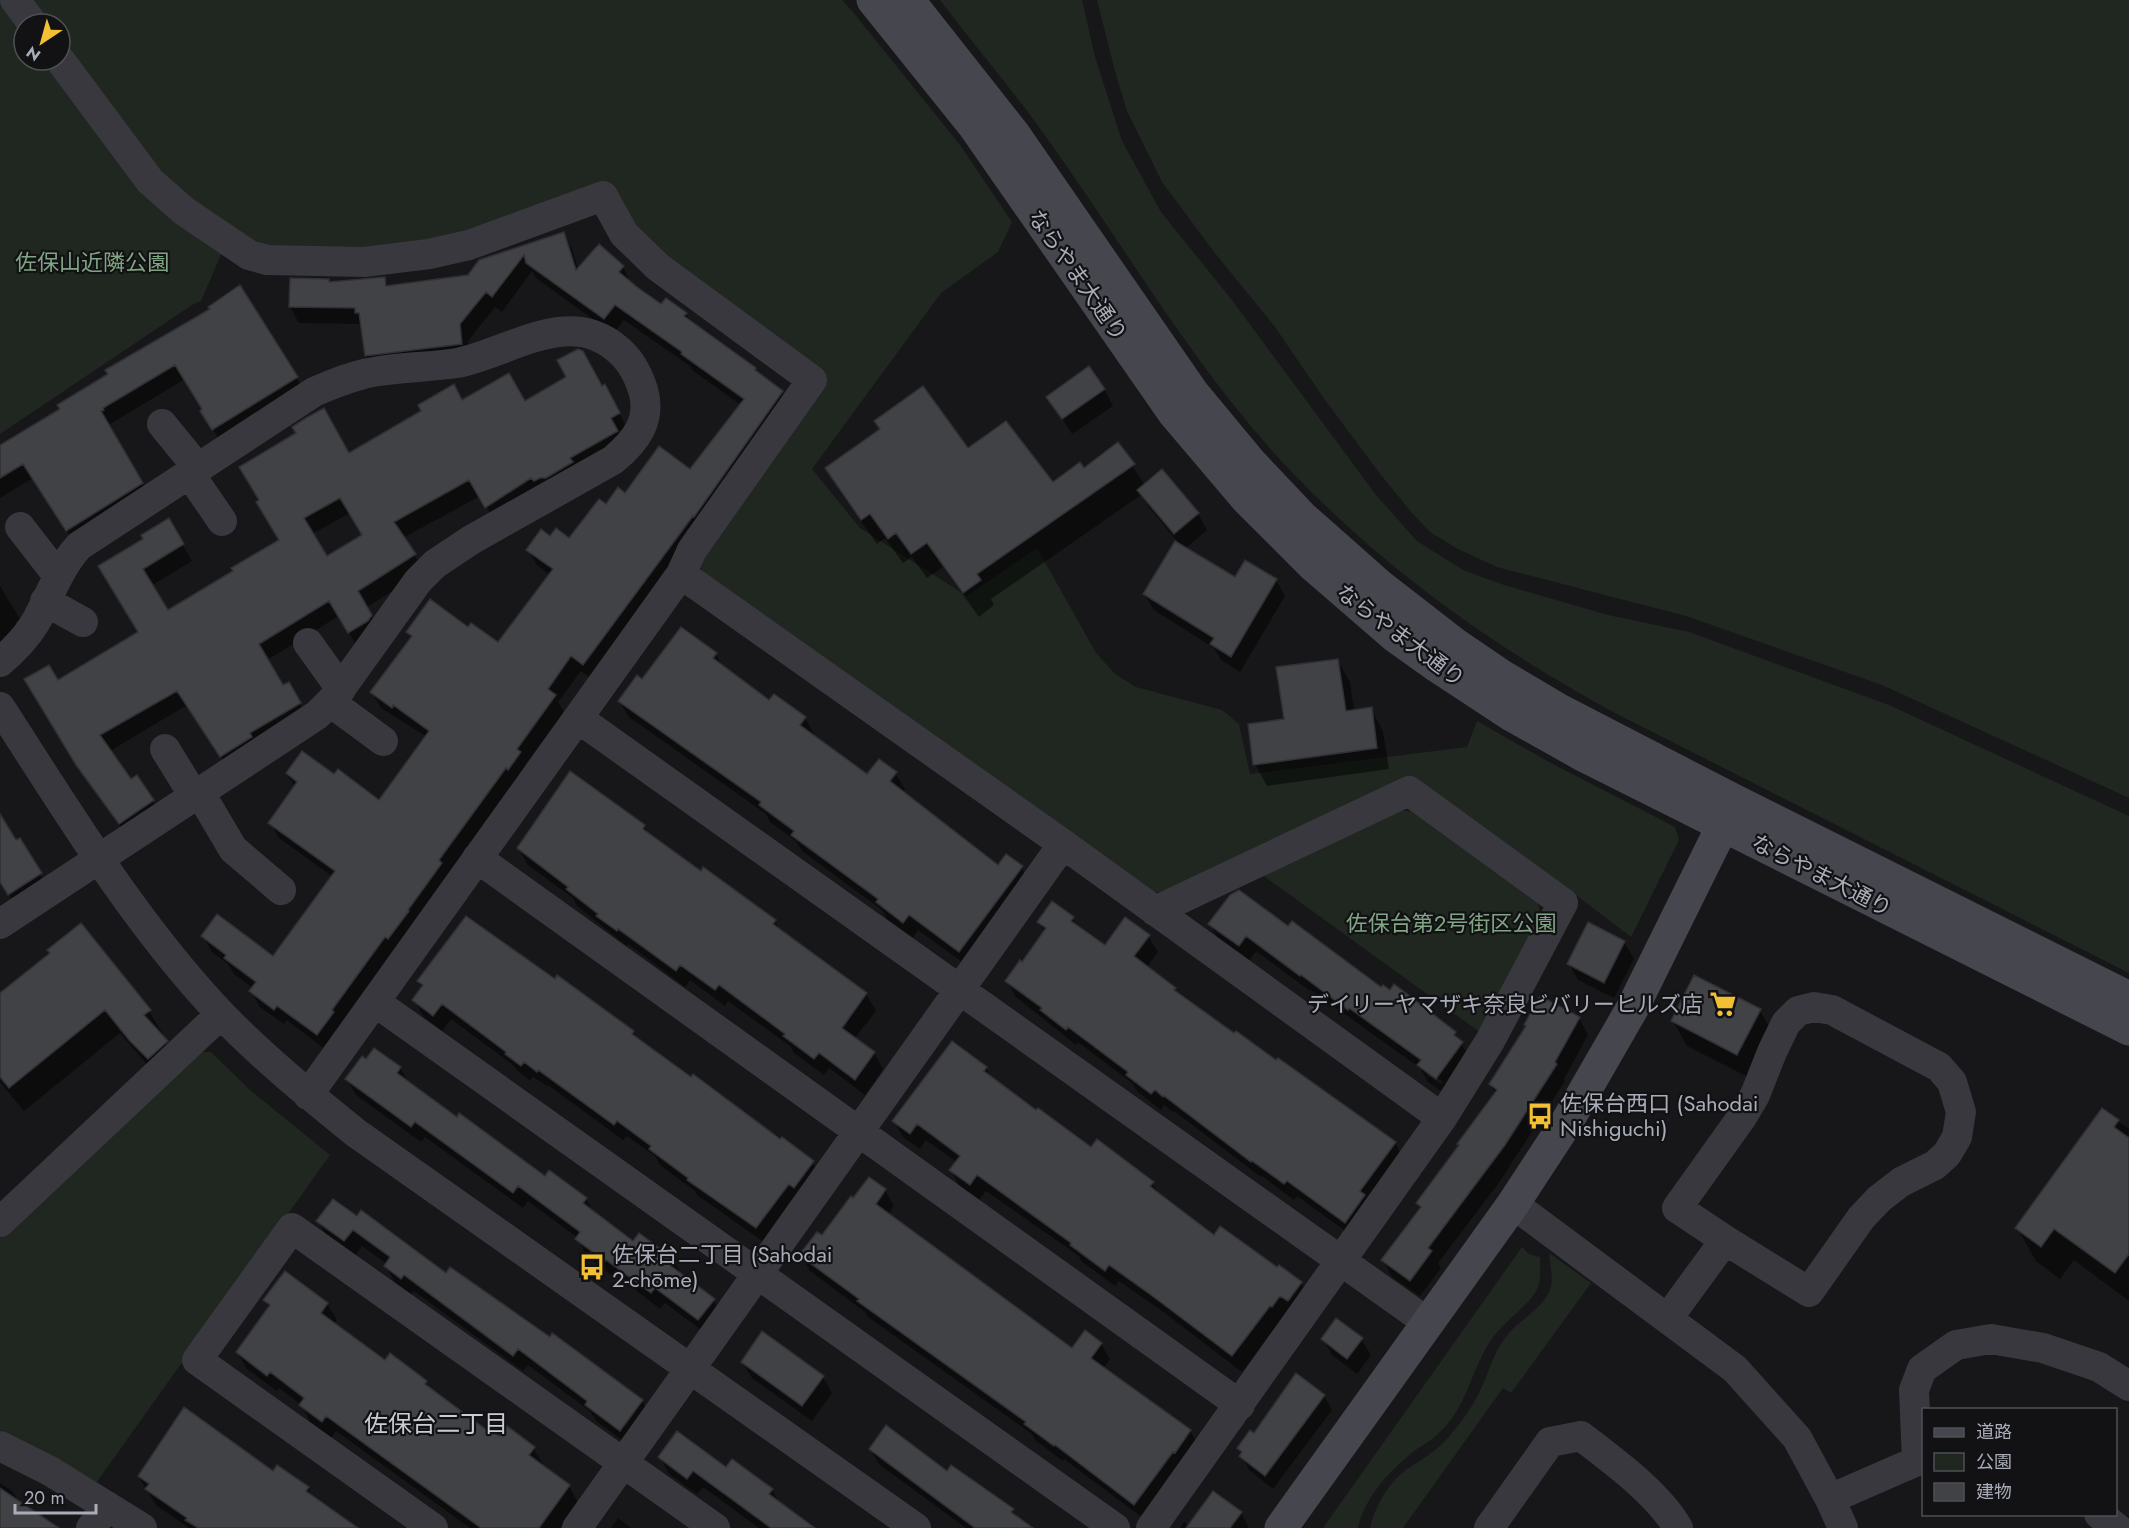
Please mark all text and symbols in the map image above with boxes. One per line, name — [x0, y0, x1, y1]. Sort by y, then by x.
north arrow — [12, 12, 72, 72]
text: N — [22, 41, 45, 67]
street label: ならやま大通り — [1021, 203, 1135, 347]
park label: 佐保山近隣公園 — [15, 246, 169, 278]
street label: ならやま大通り — [1330, 576, 1472, 694]
street label: ならやま大通り — [1746, 826, 1898, 924]
park label: 佐保台第2号街区公園 — [1346, 907, 1556, 939]
place label: デイリーヤマザキ奈良ビバリーヒルズ店 — [1307, 988, 1703, 1020]
supermarket icon: デイリーヤマザキ奈良ビバリーヒルズ店 — [1708, 989, 1738, 1019]
place label: 佐保台西口 (Sahodai Nishiguchi) — [1560, 1087, 1758, 1144]
bus stop icon: 佐保台西口 (Sahodai Nishiguchi) — [1525, 1101, 1555, 1131]
place label: 佐保台二丁目 (Sahodai 2-chōme) — [612, 1238, 832, 1295]
bus stop icon: 佐保台二丁目 (Sahodai 2-chōme) — [577, 1252, 607, 1282]
district label: 佐保台二丁目 — [364, 1406, 508, 1441]
legend — [1922, 1408, 2117, 1516]
text: 道路 — [1976, 1419, 2012, 1445]
text: 公園 — [1976, 1449, 2012, 1475]
scale bar — [15, 1477, 96, 1515]
text: 建物 — [1976, 1479, 2012, 1505]
text: 20 m — [24, 1485, 64, 1511]

